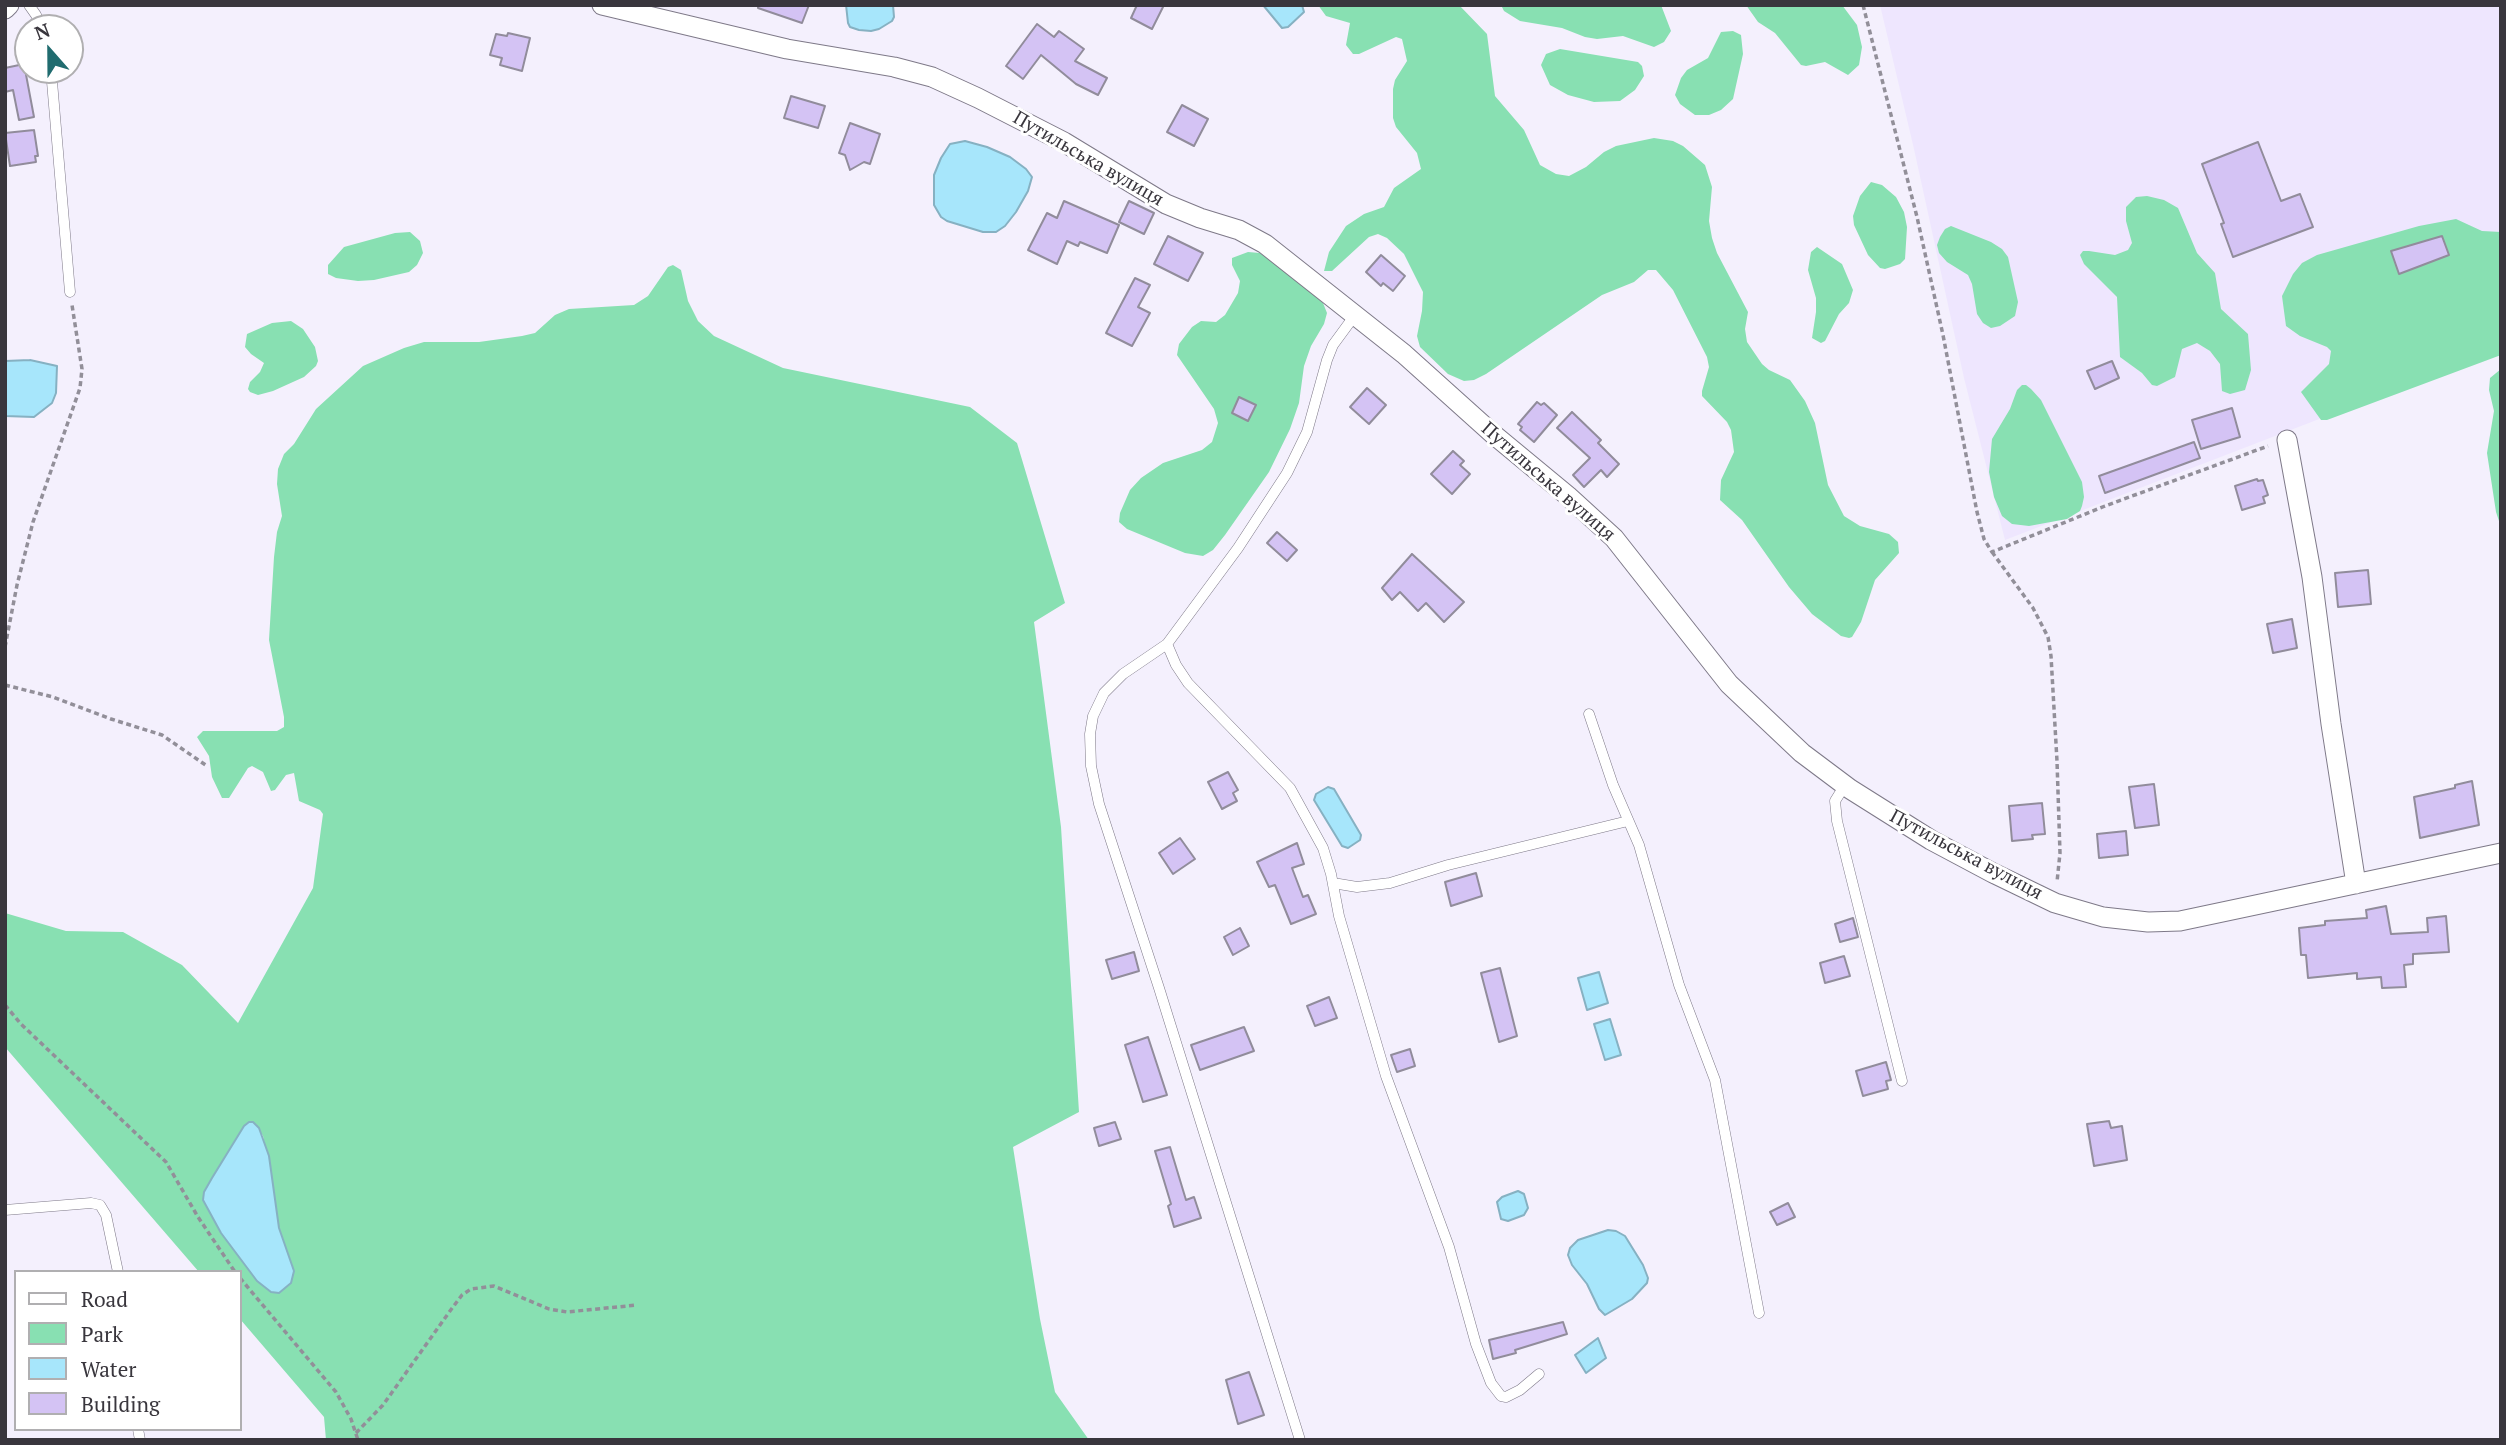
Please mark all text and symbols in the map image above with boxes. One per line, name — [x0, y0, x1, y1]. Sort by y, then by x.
north arrow — [14, 14, 84, 84]
text: N — [31, 17, 53, 45]
street label: Путильська вулиця — [1009, 107, 1167, 211]
street label: Путильська вулиця — [1476, 418, 1620, 546]
street label: Путильська вулиця — [1886, 805, 2046, 905]
legend — [14, 1270, 242, 1431]
text: Road — [81, 1285, 128, 1313]
text: Park — [81, 1320, 123, 1348]
text: Water — [81, 1355, 136, 1383]
text: Building — [81, 1390, 160, 1418]

